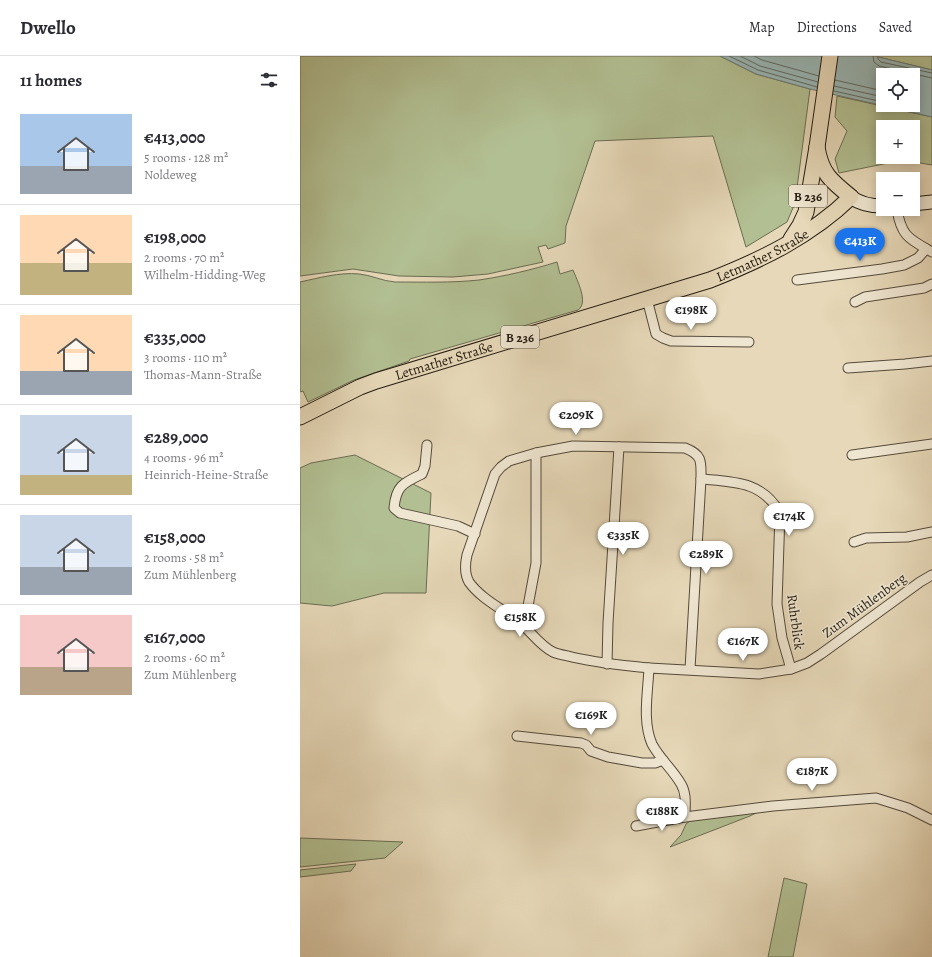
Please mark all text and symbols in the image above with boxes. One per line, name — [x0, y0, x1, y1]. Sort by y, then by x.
text: Dwello — [20, 15, 76, 41]
text: Map — [749, 18, 775, 37]
text: Directions — [797, 18, 857, 37]
text: Saved — [879, 18, 912, 37]
map controls — [876, 68, 920, 216]
button: locate — [876, 68, 920, 112]
text: 11 homes — [20, 69, 82, 92]
icon: filters — [258, 69, 280, 91]
button: + — [876, 120, 920, 164]
text: €413,000 — [144, 126, 205, 149]
icon: home — [52, 130, 100, 178]
text: 5 rooms · 128 m² — [144, 149, 228, 166]
text: Noldeweg — [144, 166, 197, 183]
button: − — [876, 172, 920, 216]
road number: B 236 — [789, 185, 827, 207]
street label: Letmather Straße — [713, 224, 812, 287]
text: €198,000 — [144, 226, 206, 249]
pin: €413K — [832, 228, 888, 262]
icon: home — [52, 231, 100, 279]
text: €413K — [844, 232, 876, 249]
text: 2 rooms · 70 m² — [144, 249, 224, 266]
text: Wilhelm-Hidding-Weg — [144, 266, 266, 283]
pin: €198K — [663, 297, 719, 331]
text: €198K — [675, 301, 707, 318]
text: €335,000 — [144, 326, 206, 349]
road number: B 236 — [501, 326, 539, 348]
icon: home — [52, 331, 100, 379]
street label: Letmather Straße — [393, 337, 495, 385]
text: 3 rooms · 110 m² — [144, 349, 227, 366]
text: Thomas-Mann-Straße — [144, 366, 262, 383]
pin: €209K — [548, 402, 604, 436]
text: €209K — [559, 406, 593, 423]
text: €289,000 — [144, 426, 208, 449]
icon: home — [52, 431, 100, 479]
text: 4 rooms · 96 m² — [144, 449, 224, 466]
text: Heinrich-Heine-Straße — [144, 466, 268, 483]
pin: €174K — [761, 503, 817, 537]
text: €174K — [773, 507, 805, 524]
pin: €335K — [595, 522, 651, 556]
text: €158,000 — [144, 526, 206, 549]
text: €335K — [607, 526, 639, 543]
icon: home — [52, 531, 100, 579]
pin: €289K — [678, 541, 734, 575]
text: €289K — [689, 545, 723, 562]
text: 2 rooms · 58 m² — [144, 549, 224, 566]
text: Zum Mühlenberg — [144, 566, 236, 583]
street label: Zum Mühlenberg — [818, 568, 910, 642]
street label: Ruhrblick — [782, 593, 809, 651]
pin: €158K — [492, 604, 548, 638]
text: €158K — [504, 608, 536, 625]
text: €167,000 — [144, 626, 205, 649]
pin: €167K — [715, 628, 771, 662]
icon: home — [52, 631, 100, 679]
text: €167K — [727, 632, 759, 649]
text: 2 rooms · 60 m² — [144, 649, 225, 666]
text: Zum Mühlenberg — [144, 666, 236, 683]
pin: €169K — [563, 702, 619, 736]
text: €169K — [575, 706, 607, 723]
pin: €187K — [784, 758, 840, 792]
text: €187K — [796, 762, 828, 779]
pin: €188K — [634, 798, 690, 832]
text: €188K — [645, 802, 679, 819]

